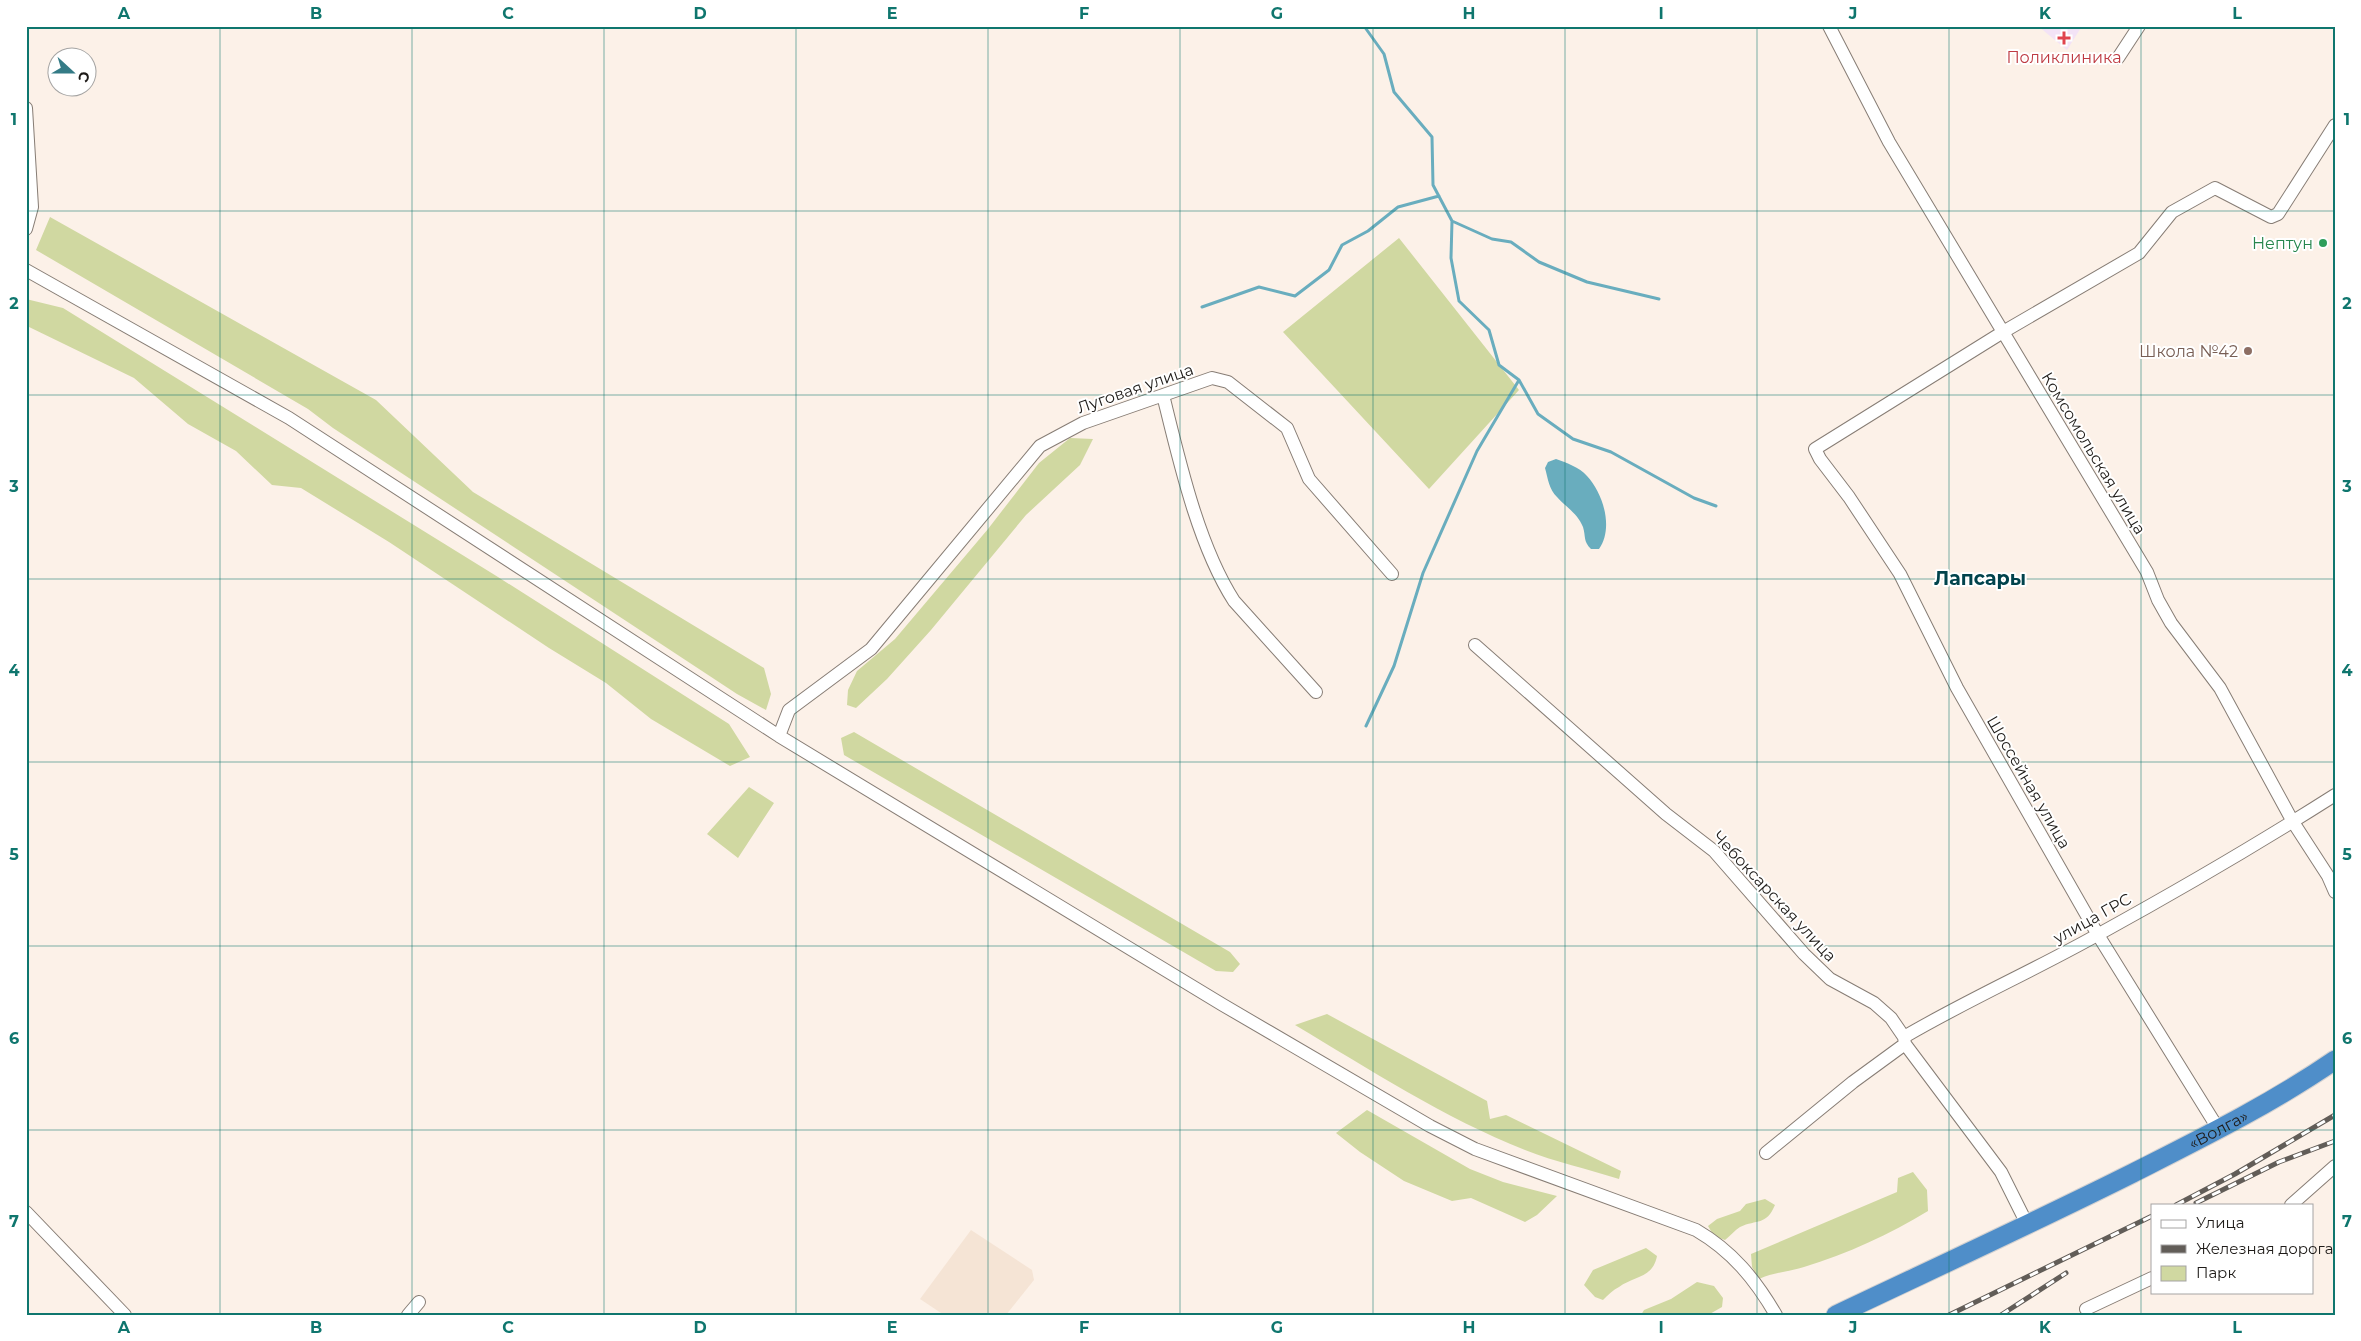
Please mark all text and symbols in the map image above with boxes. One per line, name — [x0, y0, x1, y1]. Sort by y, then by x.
text: A — [117, 4, 131, 23]
text: B — [310, 4, 322, 23]
text: C — [502, 4, 514, 23]
text: D — [693, 4, 707, 23]
text: E — [887, 4, 897, 23]
text: F — [1079, 4, 1089, 23]
text: G — [1271, 4, 1283, 23]
text: H — [1463, 4, 1475, 23]
text: I — [1658, 4, 1664, 23]
text: J — [1848, 4, 1857, 23]
text: K — [2039, 4, 2052, 23]
text: L — [2232, 4, 2242, 23]
marker: Поликлиника — [2057, 31, 2071, 45]
north arrow — [48, 48, 98, 98]
place label: Поликлиника — [2006, 48, 2122, 67]
text: С — [74, 69, 94, 85]
text: 1 — [11, 110, 17, 129]
text: 1 — [2344, 110, 2350, 129]
place label: Нептун — [2252, 234, 2313, 253]
marker: Нептун — [2317, 237, 2329, 249]
text: 2 — [9, 294, 19, 313]
text: 2 — [2342, 294, 2352, 313]
place label: Школа №42 — [2139, 342, 2238, 361]
marker: Школа №42 — [2242, 345, 2254, 357]
street label: Луговая улица — [1074, 360, 1196, 417]
street label: Комсомольская улица — [2038, 369, 2150, 538]
text: 3 — [8, 477, 19, 496]
text: 3 — [2341, 477, 2352, 496]
district label: Лапсары — [1934, 567, 2026, 590]
text: 4 — [8, 661, 20, 680]
text: 4 — [2341, 661, 2353, 680]
street label: Шоссейная улица — [1983, 712, 2074, 852]
street label: Чебоксарская улица — [1709, 827, 1840, 966]
text: 5 — [9, 845, 19, 864]
text: 5 — [2342, 845, 2352, 864]
street label: улица ГРС — [2049, 889, 2135, 948]
text: 6 — [9, 1029, 19, 1048]
text: 6 — [2342, 1029, 2352, 1048]
street label: «Волга» — [2186, 1106, 2251, 1153]
legend — [2151, 1204, 2314, 1294]
text: 7 — [9, 1212, 19, 1231]
text: 7 — [2342, 1212, 2352, 1231]
text: Улица — [2196, 1213, 2244, 1232]
text: Железная дорога — [2196, 1239, 2333, 1258]
text: Парк — [2196, 1263, 2236, 1282]
text: A — [117, 1318, 131, 1337]
text: B — [310, 1318, 322, 1337]
text: C — [502, 1318, 514, 1337]
text: D — [693, 1318, 707, 1337]
text: E — [887, 1318, 897, 1337]
text: F — [1079, 1318, 1089, 1337]
text: G — [1271, 1318, 1283, 1337]
text: H — [1463, 1318, 1475, 1337]
text: I — [1658, 1318, 1664, 1337]
text: J — [1848, 1318, 1857, 1337]
text: K — [2039, 1318, 2052, 1337]
text: L — [2232, 1318, 2242, 1337]

